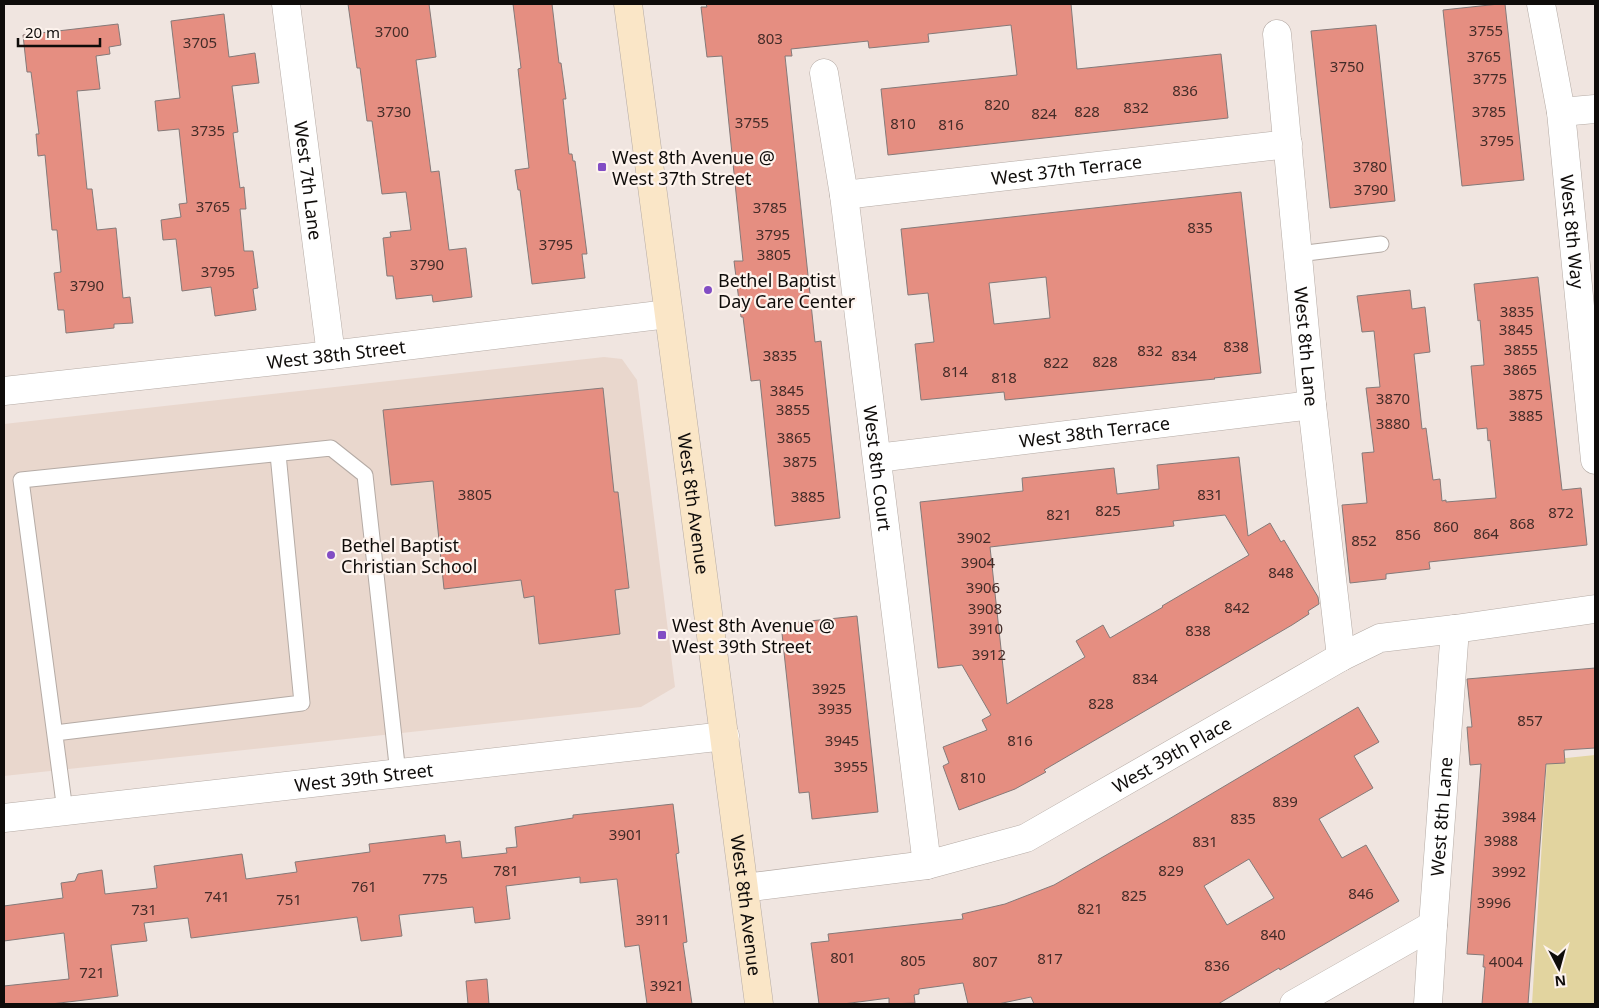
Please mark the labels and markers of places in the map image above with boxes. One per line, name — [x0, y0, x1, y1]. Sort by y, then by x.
place label: West 8th Avenue @ West 37th Street — [612, 145, 775, 190]
marker: West 8th Avenue @ West 37th Street — [596, 161, 608, 173]
place label: Bethel Baptist Day Care Center — [718, 268, 856, 313]
marker: Bethel Baptist Day Care Center — [702, 284, 714, 296]
place label: Bethel Baptist Christian School — [341, 533, 477, 578]
marker: Bethel Baptist Christian School — [325, 549, 337, 561]
place label: West 8th Avenue @ West 39th Street — [672, 613, 835, 658]
marker: West 8th Avenue @ West 39th Street — [656, 629, 668, 641]

